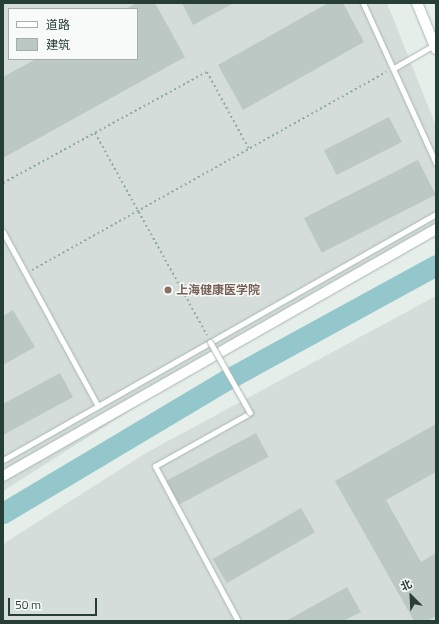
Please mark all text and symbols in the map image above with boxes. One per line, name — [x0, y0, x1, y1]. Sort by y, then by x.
legend — [8, 8, 138, 60]
text: 道路 — [46, 15, 70, 34]
text: 建筑 — [46, 35, 70, 54]
place label: 上海健康医学院 — [176, 283, 260, 297]
marker: 上海健康医学院 — [163, 285, 173, 295]
text: 北 — [398, 575, 414, 595]
north arrow — [391, 576, 431, 616]
scale bar — [10, 590, 99, 616]
text: 50 m — [15, 595, 41, 614]

